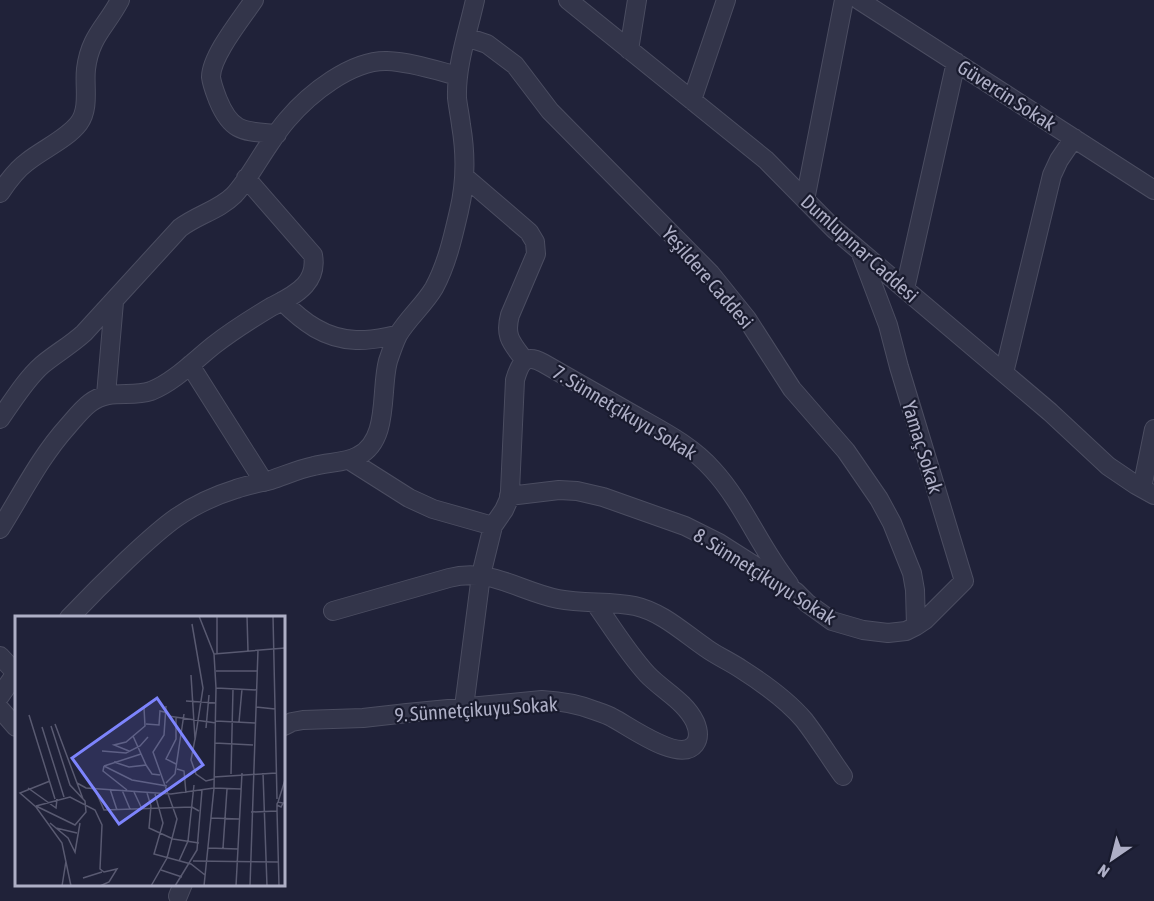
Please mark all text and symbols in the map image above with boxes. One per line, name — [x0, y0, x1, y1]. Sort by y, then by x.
street label: Güvercin Sokak — [954, 55, 1061, 135]
street label: Dumlupınar Caddesi — [797, 189, 923, 307]
street label: Yeşildere Caddesi — [657, 221, 759, 333]
street label: 7. Sünnetçikuyu Sokak — [549, 360, 701, 464]
street label: Yamaç Sokak — [898, 398, 948, 496]
street label: 8. Sünnetçikuyu Sokak — [690, 523, 841, 629]
inset map — [15, 616, 285, 886]
street label: 9. Sünnetçikuyu Sokak — [394, 692, 559, 726]
north arrow — [1082, 829, 1142, 889]
text: N — [1094, 861, 1112, 881]

